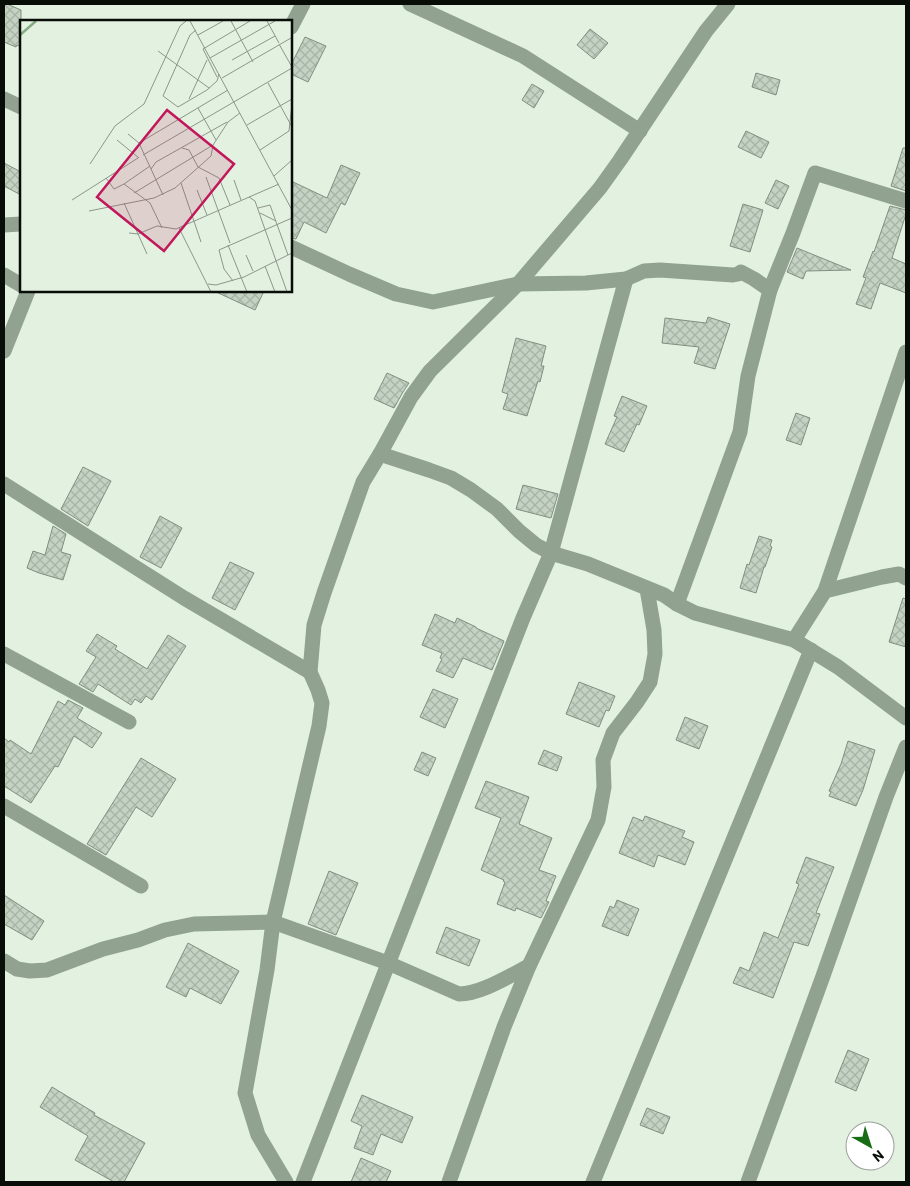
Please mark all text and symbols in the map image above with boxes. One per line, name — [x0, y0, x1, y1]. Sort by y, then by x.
inset map — [20, 20, 292, 292]
north arrow — [845, 1121, 895, 1171]
text: N — [870, 1147, 887, 1166]

